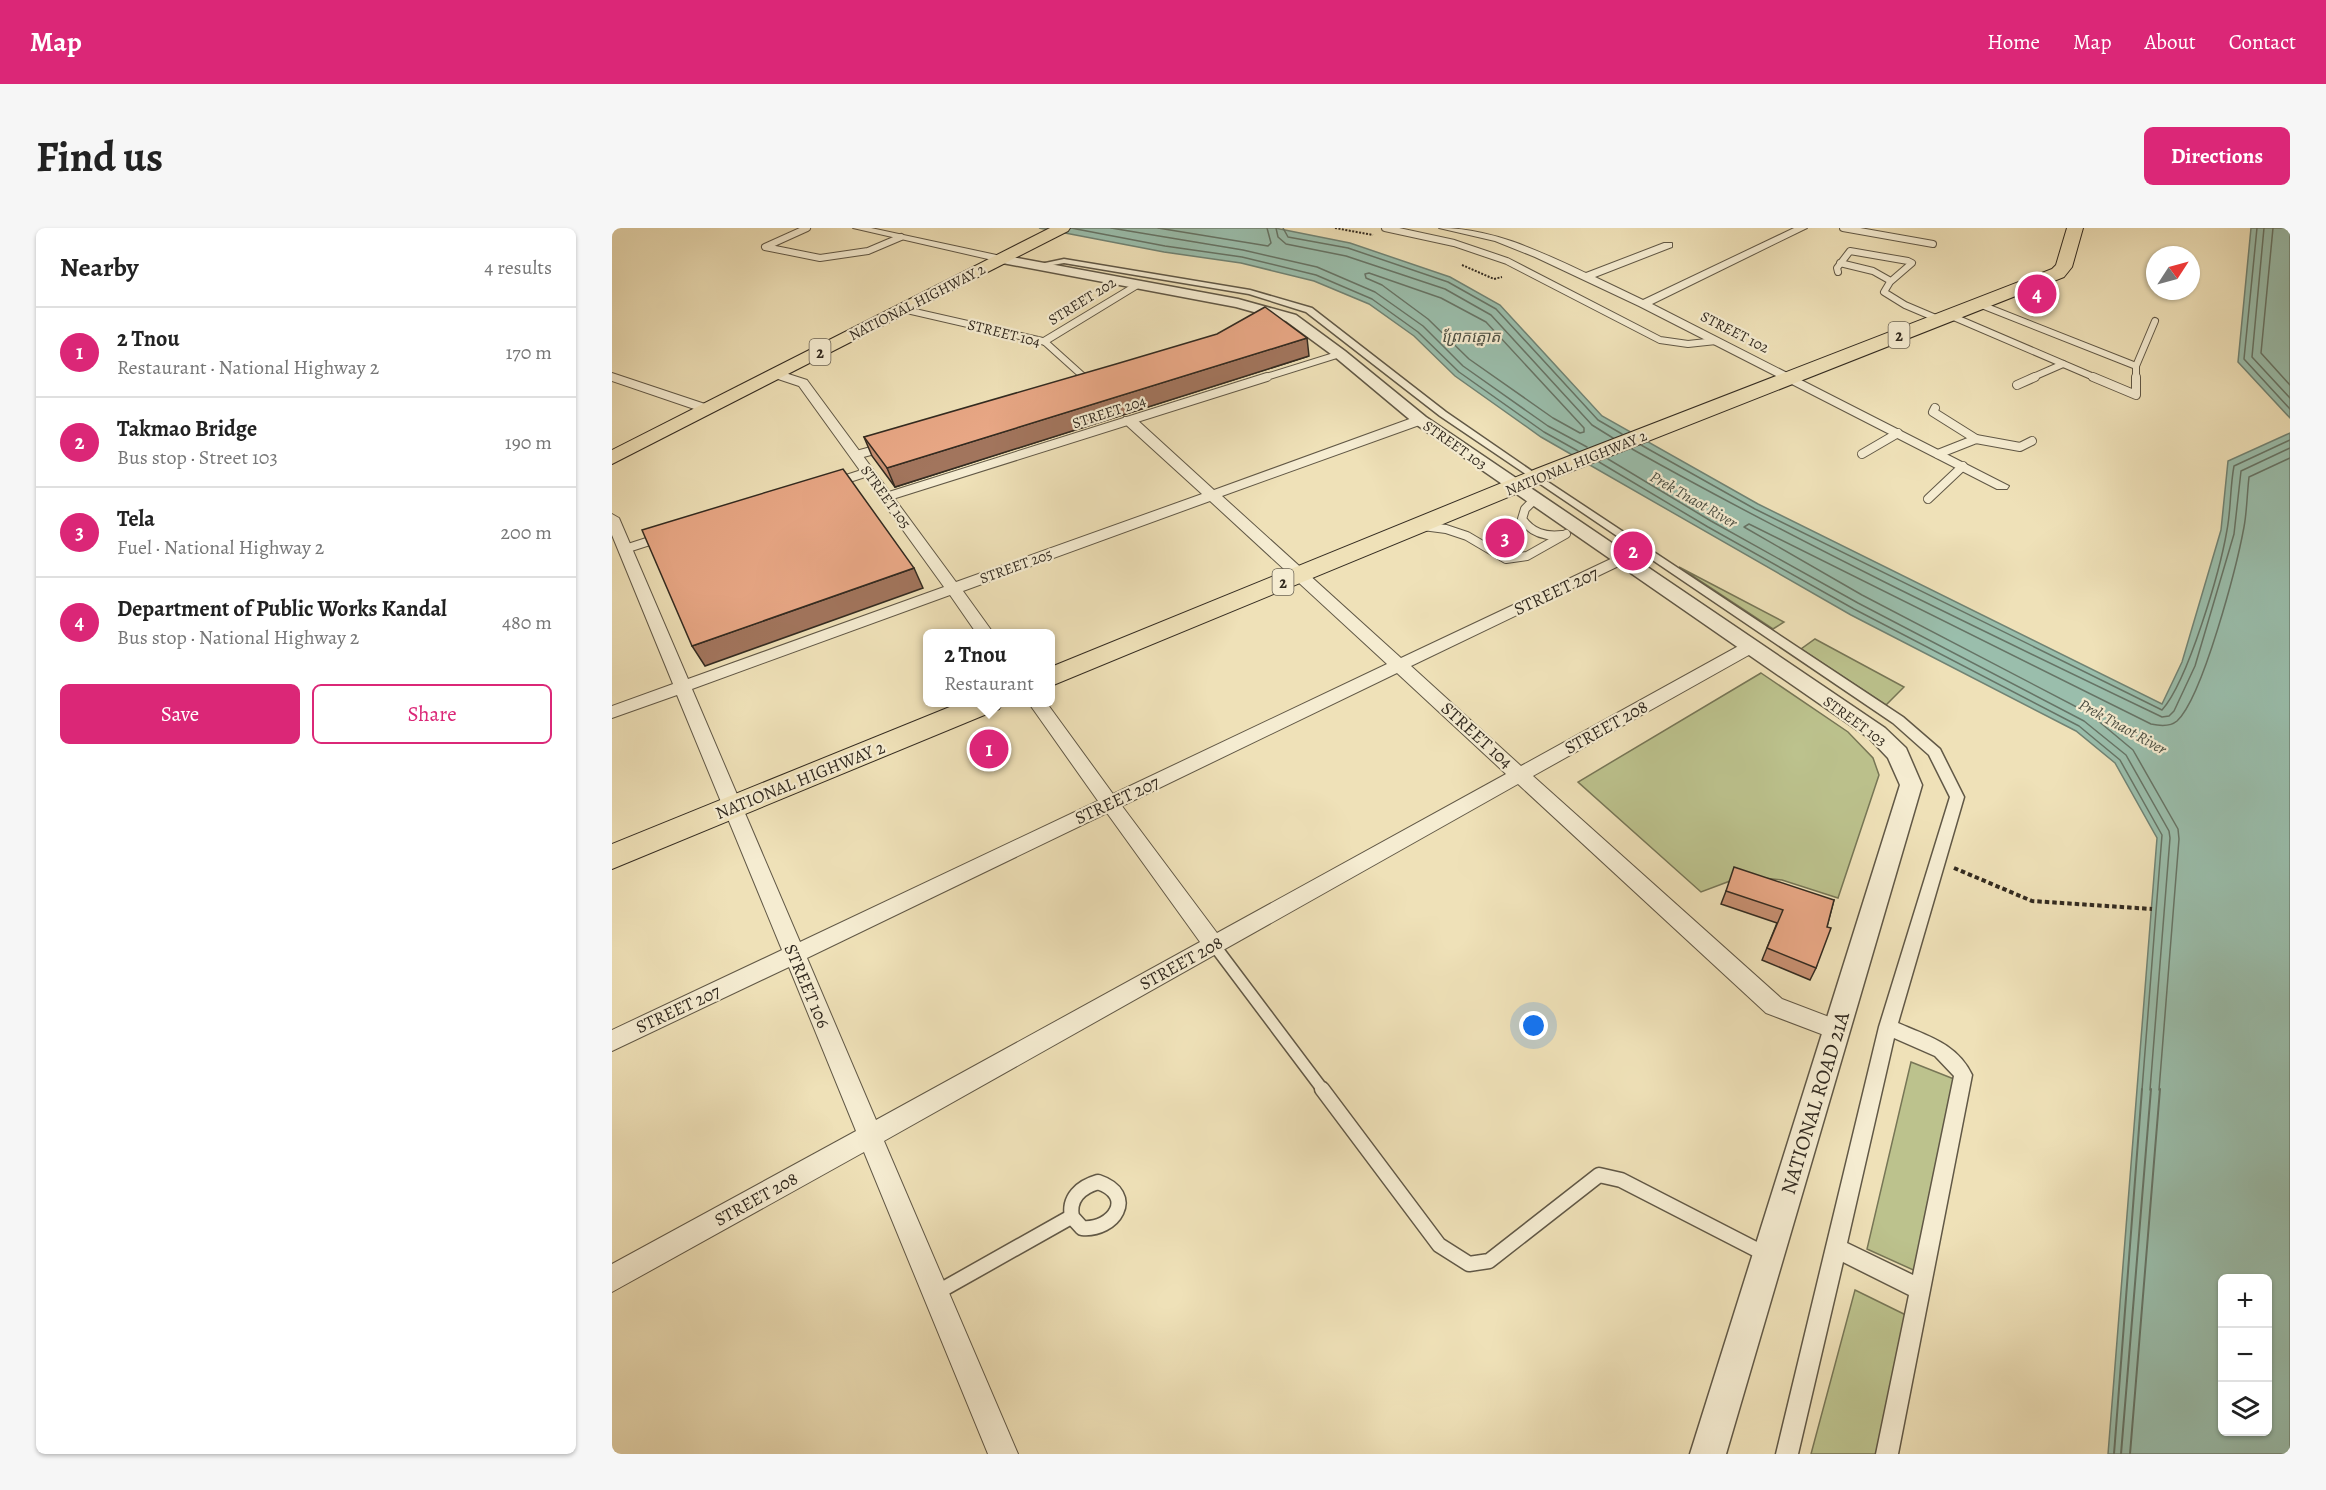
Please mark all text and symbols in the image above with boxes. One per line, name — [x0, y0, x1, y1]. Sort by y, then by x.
text: Map — [30, 23, 82, 61]
text: Home — [1987, 28, 2040, 56]
text: Map — [2073, 28, 2111, 56]
text: About — [2144, 28, 2196, 56]
text: Contact — [2229, 28, 2296, 56]
button: Directions — [2144, 127, 2290, 185]
text: Find us — [36, 128, 163, 185]
north arrow — [2146, 246, 2200, 300]
text: Nearby — [60, 250, 139, 285]
text: 4 results — [484, 254, 552, 281]
street label: NATIONAL HIGHWAY 2 — [845, 259, 989, 345]
street label: STREET 202 — [1044, 272, 1120, 330]
pin: 4 — [2018, 272, 2056, 316]
street label: STREET 102 — [1697, 306, 1773, 358]
street label: STREET 104 — [966, 314, 1043, 352]
road number: 2 — [1888, 322, 1910, 348]
text: 2 Tnou — [117, 324, 179, 354]
water label: ព្រែកត្នោត — [1441, 326, 1501, 348]
text: 1 — [76, 339, 83, 366]
text: 170 m — [506, 339, 552, 366]
road number: 2 — [810, 339, 830, 365]
text: Restaurant · National Highway 2 — [117, 354, 379, 381]
street label: STREET 204 — [1070, 391, 1148, 433]
text: Takmao Bridge — [117, 414, 257, 444]
street label: STREET 103 — [1419, 416, 1491, 474]
street label: NATIONAL HIGHWAY 2 — [1502, 426, 1650, 500]
text: 2 — [75, 429, 84, 456]
text: 190 m — [505, 429, 552, 456]
text: Bus stop · Street 103 — [117, 444, 278, 471]
street label: STREET 105 — [856, 461, 916, 533]
water label: Prek Tnaot River — [1646, 466, 1742, 534]
text: Tela — [117, 504, 155, 534]
pin: 3 — [1486, 516, 1524, 560]
text: 3 — [75, 519, 84, 546]
text: 200 m — [501, 519, 552, 546]
pin: 2 — [1614, 528, 1652, 574]
text: Fuel · National Highway 2 — [117, 534, 324, 561]
street label: STREET 205 — [977, 544, 1055, 588]
street label: STREET 207 — [1510, 561, 1603, 621]
road number: 2 — [1272, 569, 1294, 595]
text: Department of Public Works Kandal — [117, 594, 447, 624]
text: 4 — [75, 609, 84, 636]
text: 480 m — [502, 609, 552, 636]
text: Bus stop · National Highway 2 — [117, 624, 359, 651]
popup — [923, 629, 1055, 707]
text: 2 Tnou — [944, 640, 1007, 670]
text: Restaurant — [944, 670, 1034, 697]
button: Save — [60, 684, 300, 744]
button: Share — [312, 684, 552, 744]
street label: STREET 103 — [1819, 691, 1891, 751]
street label: STREET 208 — [1560, 694, 1652, 760]
water label: Prek Tnaot River — [2075, 694, 2171, 760]
street label: STREET 104 — [1436, 696, 1518, 774]
pin: 1 — [970, 726, 1009, 772]
street label: NATIONAL HIGHWAY 2 — [712, 735, 889, 825]
street label: STREET 207 — [1071, 770, 1164, 830]
street label: STREET 208 — [1135, 930, 1227, 996]
street label: STREET 106 — [779, 940, 835, 1032]
street label: STREET 207 — [632, 979, 725, 1039]
street label: NATIONAL ROAD 21A — [1774, 1007, 1856, 1198]
your location — [1519, 1011, 1548, 1040]
street label: STREET 208 — [710, 1166, 802, 1232]
map controls — [2218, 1274, 2272, 1436]
button: + — [2218, 1274, 2272, 1328]
button: − — [2218, 1328, 2272, 1382]
button: layers — [2218, 1382, 2272, 1436]

